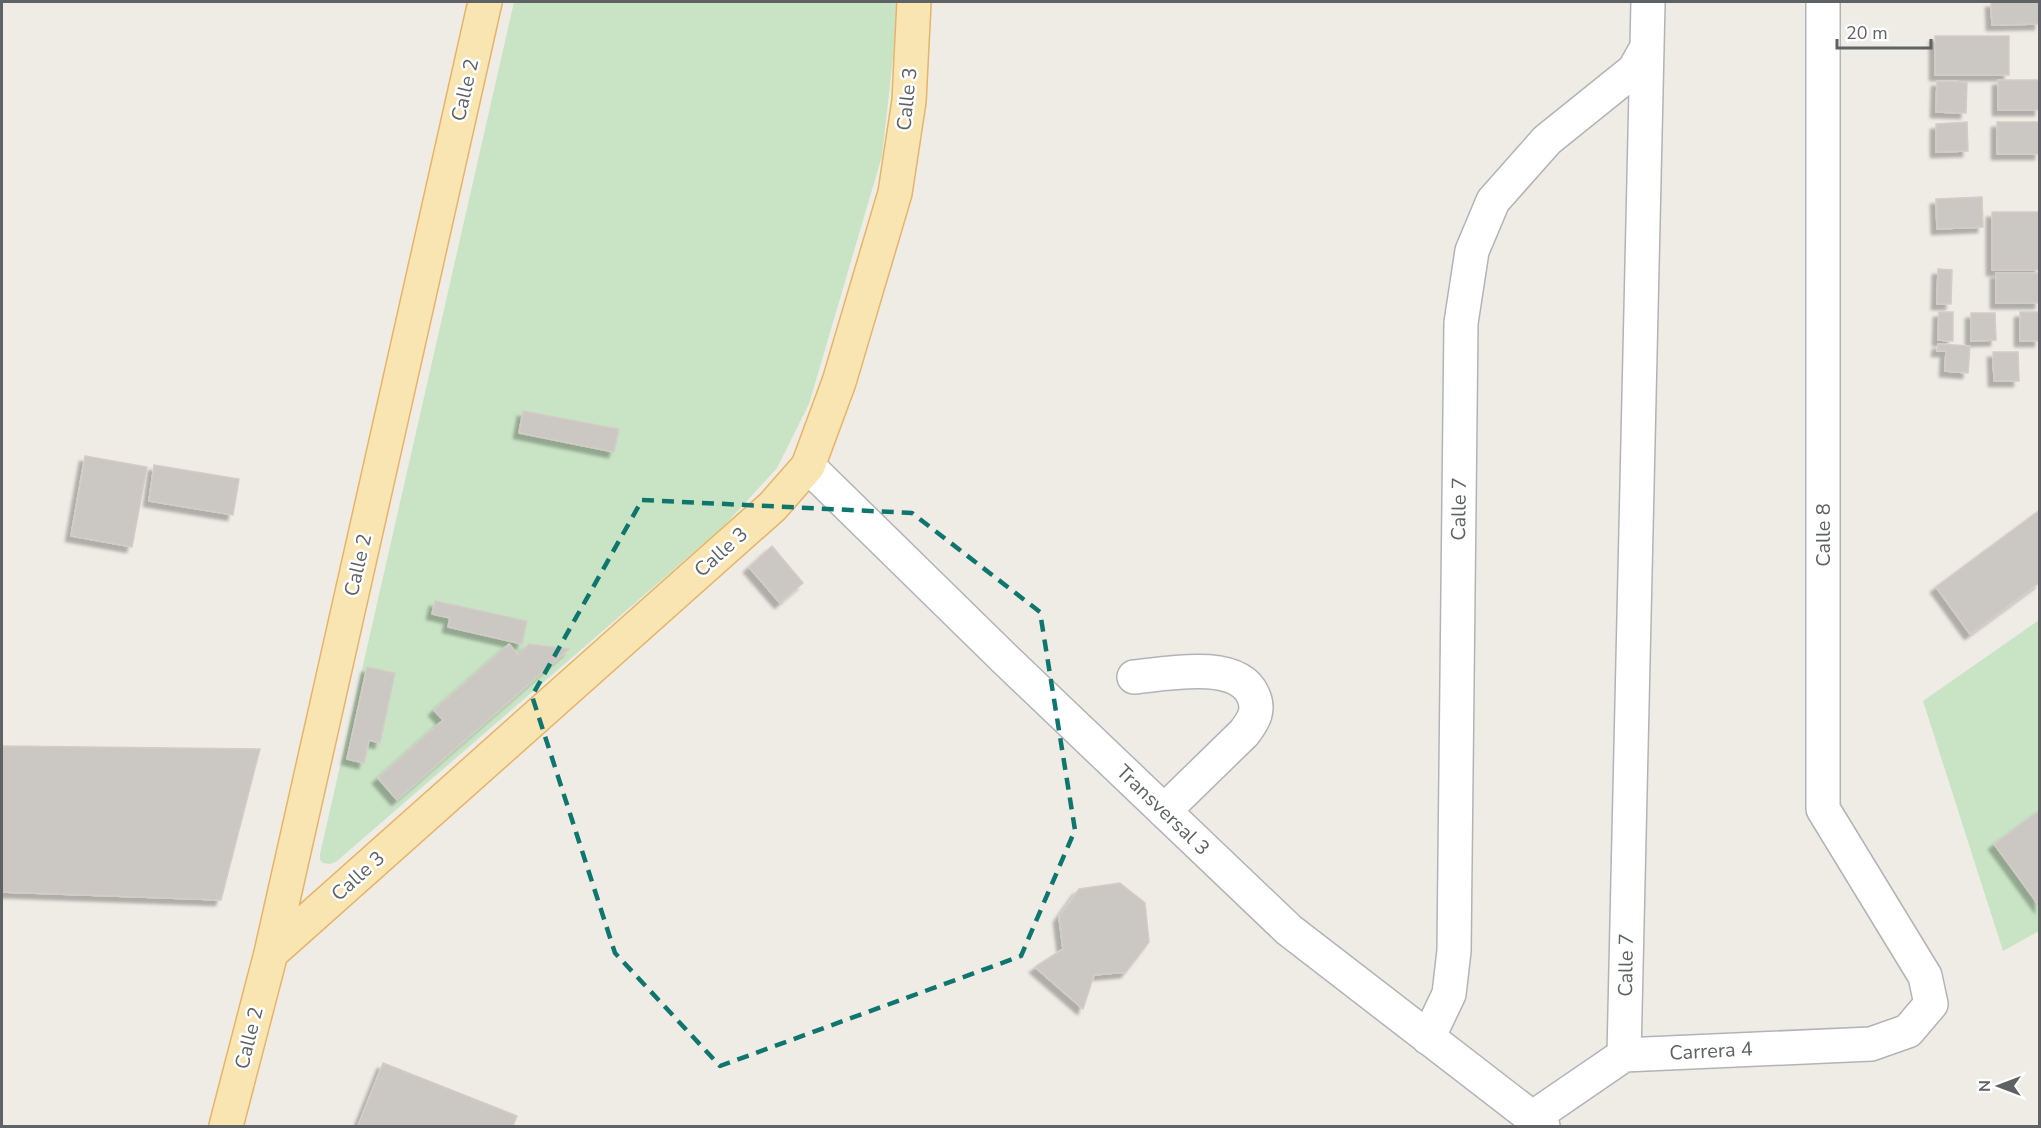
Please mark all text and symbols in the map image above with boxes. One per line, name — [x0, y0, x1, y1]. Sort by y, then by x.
scale bar — [1837, 12, 1932, 50]
text: 20 m — [1846, 21, 1888, 45]
street label: Calle 2 — [445, 56, 485, 124]
street label: Calle 3 — [890, 66, 924, 132]
street label: Calle 7 — [1445, 477, 1473, 541]
street label: Calle 8 — [1810, 503, 1837, 567]
street label: Calle 3 — [688, 521, 754, 583]
street label: Calle 2 — [338, 531, 378, 599]
street label: Transversal 3 — [1110, 759, 1216, 861]
street label: Calle 3 — [325, 845, 391, 907]
street label: Calle 7 — [1612, 933, 1640, 997]
street label: Calle 2 — [228, 1004, 270, 1072]
street label: Carrera 4 — [1669, 1035, 1753, 1067]
north arrow — [1969, 1056, 2029, 1116]
text: N — [1974, 1080, 1996, 1092]

